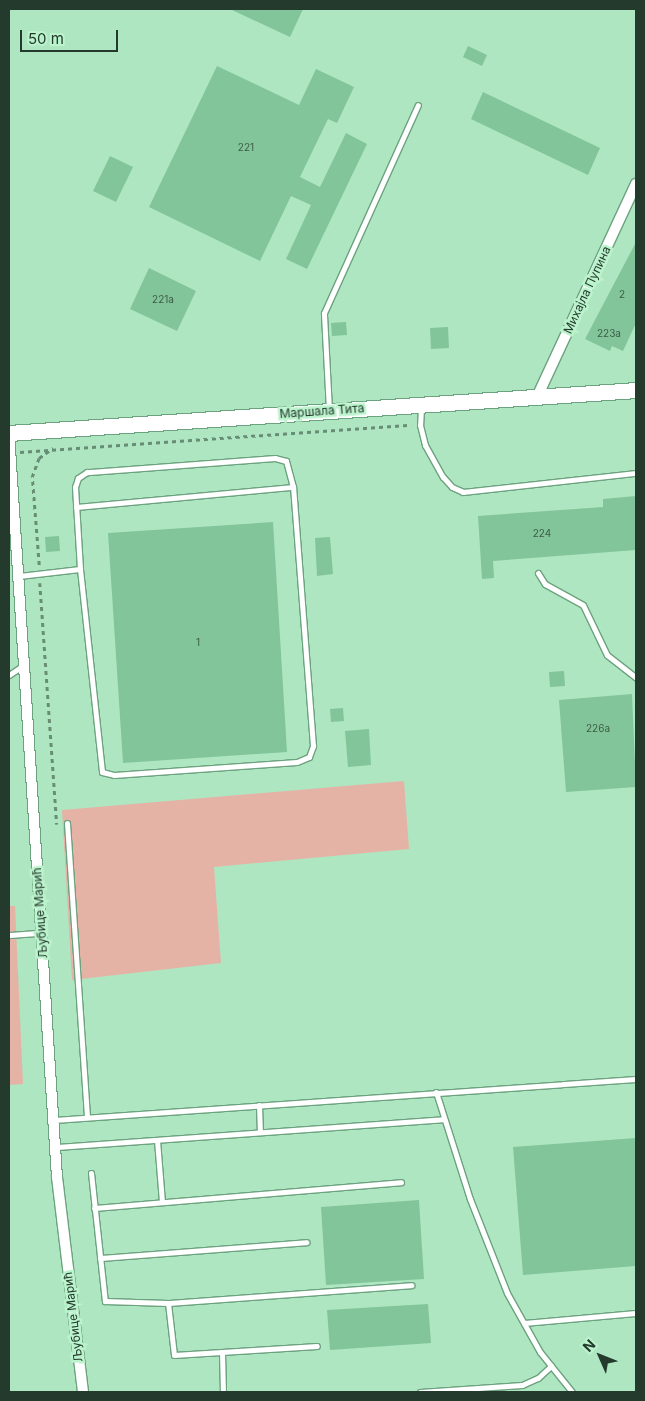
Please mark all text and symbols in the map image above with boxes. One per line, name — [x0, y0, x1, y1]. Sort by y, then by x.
scale bar — [22, 20, 120, 52]
text: 50 m — [28, 29, 64, 48]
house number: 221 — [238, 142, 254, 154]
street label: Михајла Пупина — [560, 244, 614, 336]
house number: 2 — [619, 289, 625, 301]
house number: 221a — [152, 294, 174, 306]
house number: 223a — [597, 328, 621, 340]
street label: Маршала Тита — [279, 401, 365, 421]
house number: 224 — [533, 528, 551, 540]
house number: 1 — [196, 637, 200, 649]
house number: 226a — [586, 723, 610, 735]
street label: Љубице Марић — [30, 867, 50, 959]
street label: Љубице Марић — [60, 1271, 86, 1363]
north arrow — [575, 1331, 625, 1381]
text: N — [579, 1335, 599, 1355]

